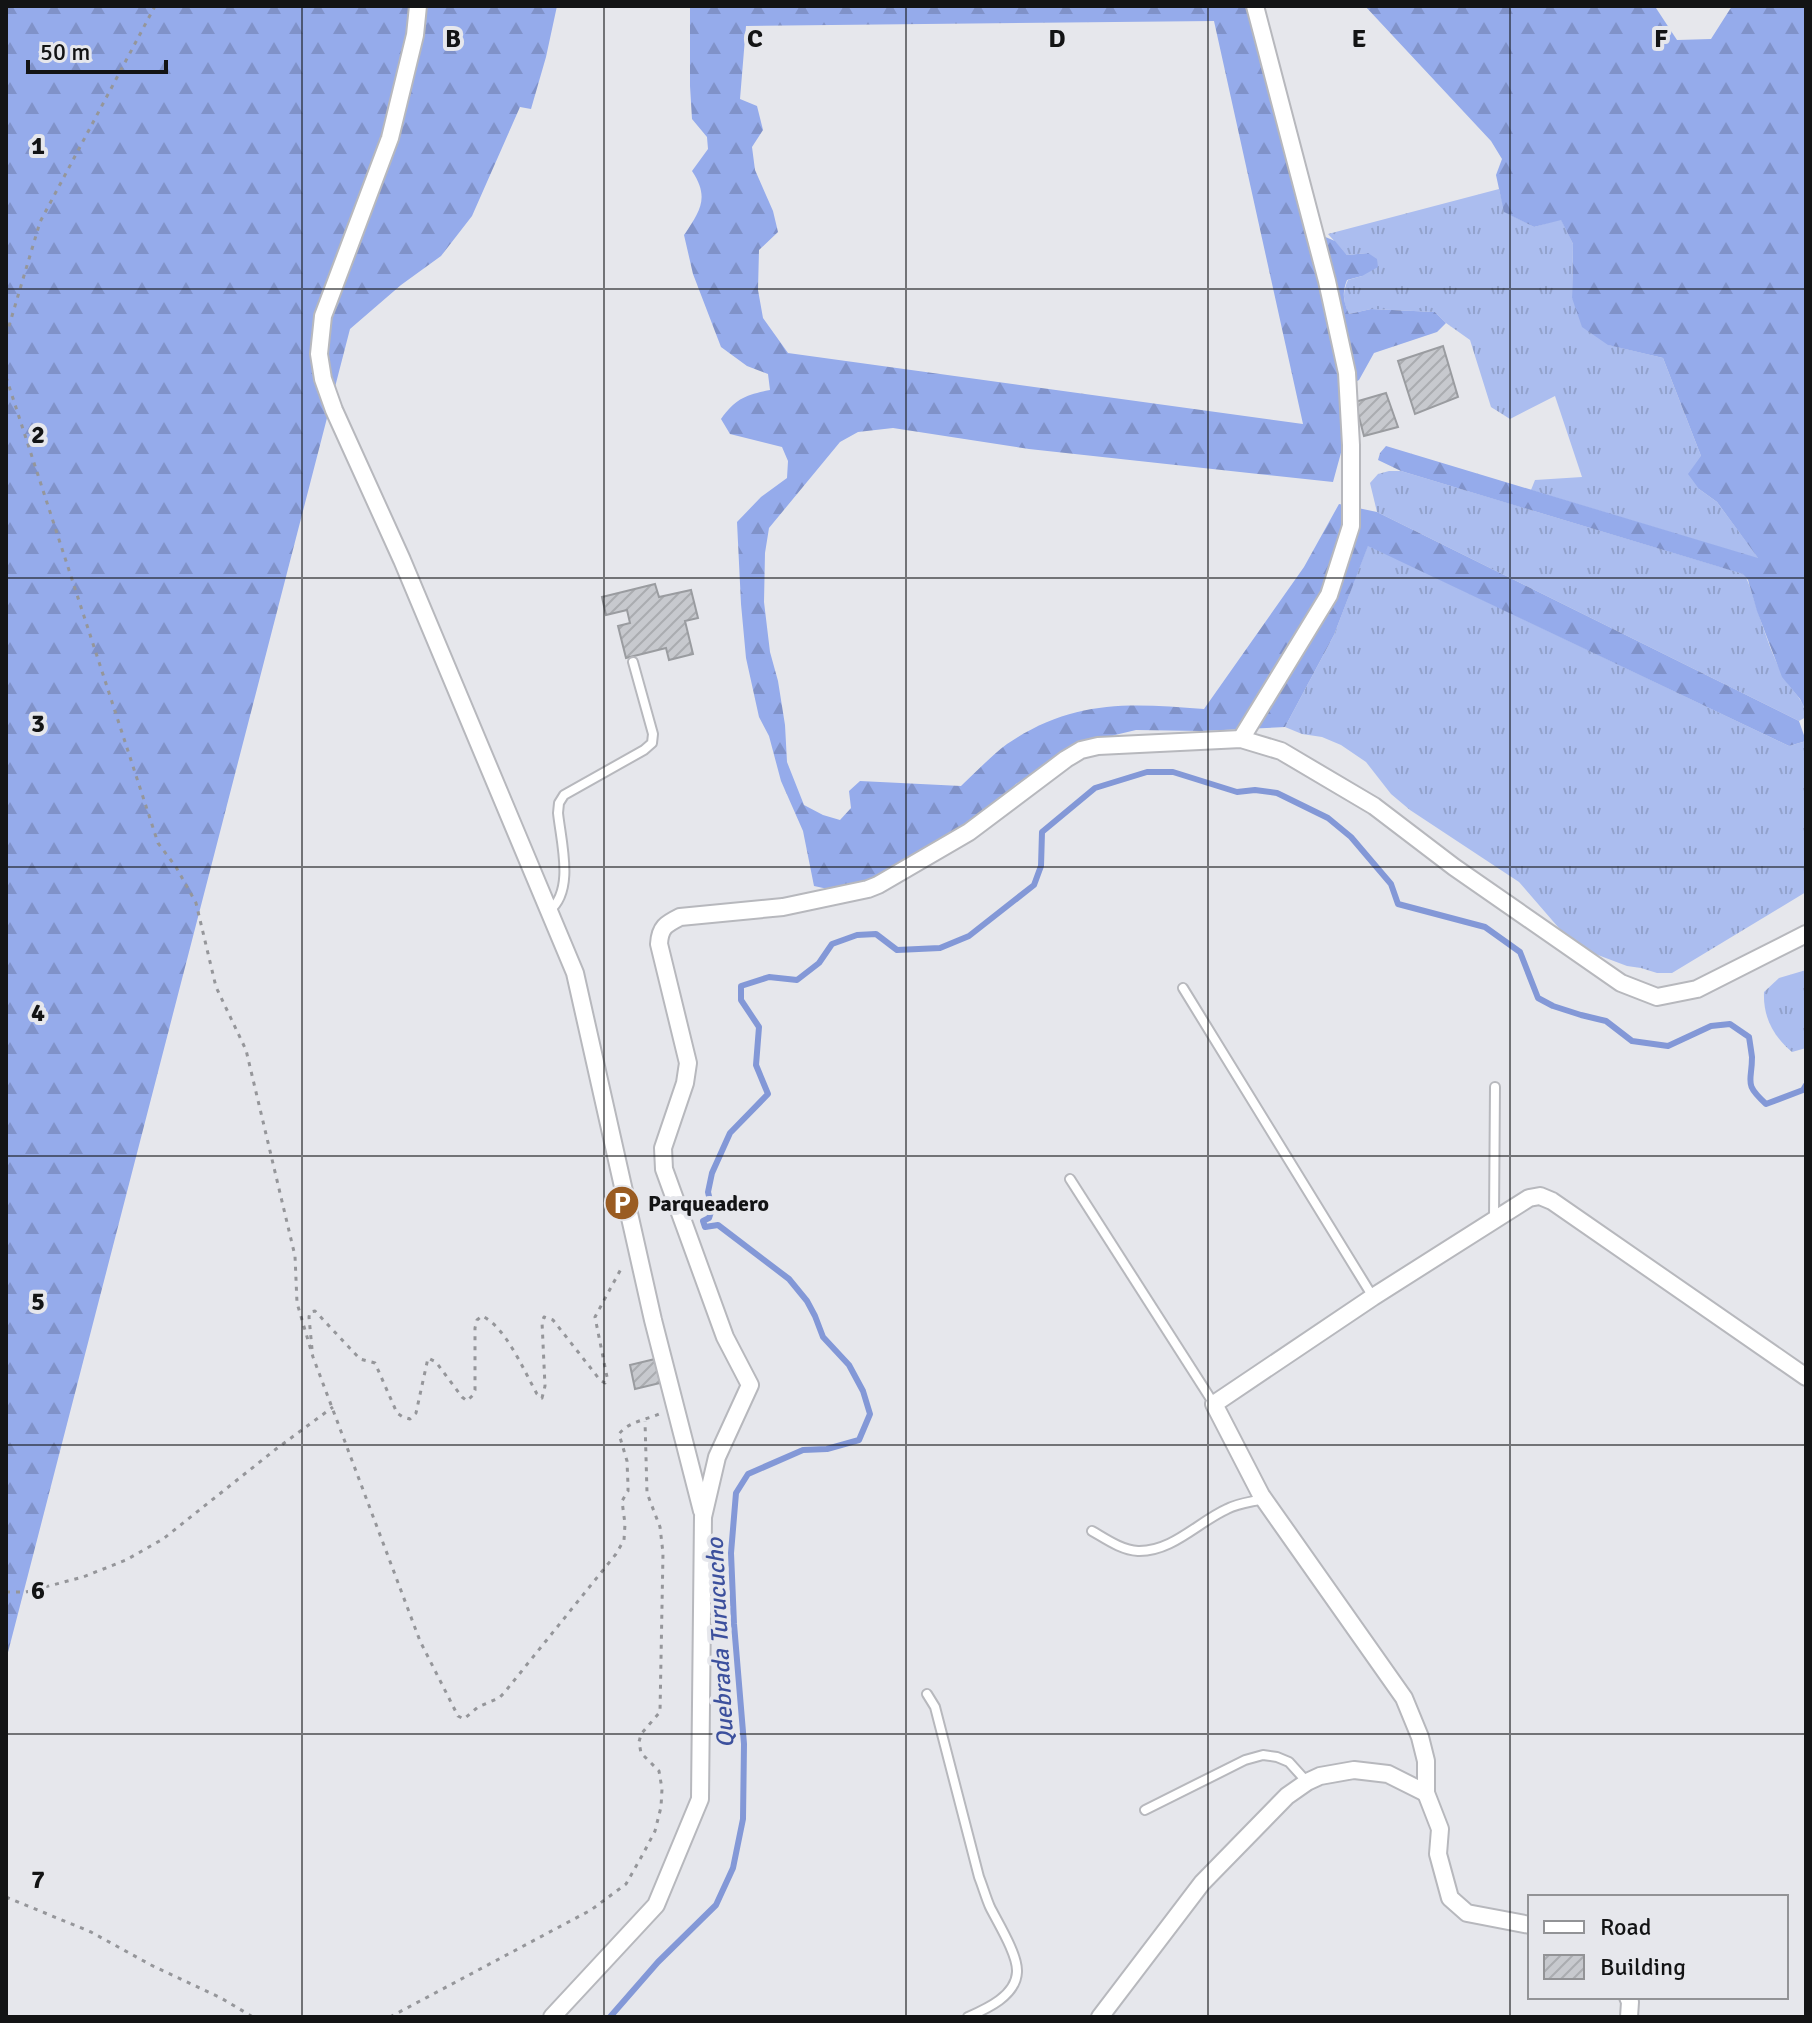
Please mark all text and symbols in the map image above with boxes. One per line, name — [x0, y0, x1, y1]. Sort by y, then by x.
text: B — [445, 23, 461, 55]
text: C — [747, 23, 763, 55]
text: D — [1048, 23, 1066, 55]
text: E — [1352, 23, 1366, 55]
text: F — [1654, 23, 1668, 55]
scale bar — [28, 24, 166, 74]
text: 50 m — [40, 37, 90, 67]
text: 1 — [31, 130, 45, 162]
text: 2 — [31, 419, 45, 451]
text: 3 — [31, 708, 45, 740]
text: 4 — [31, 997, 45, 1029]
parking icon: Parqueadero — [603, 1184, 641, 1222]
place label: Parqueadero — [648, 1190, 769, 1217]
text: 5 — [31, 1286, 45, 1318]
water label: Quebrada Turucucho — [699, 1536, 740, 1749]
text: 6 — [31, 1575, 45, 1607]
text: 7 — [31, 1864, 45, 1896]
legend — [1528, 1895, 1788, 1999]
text: Road — [1600, 1912, 1651, 1942]
text: Building — [1600, 1952, 1686, 1982]

